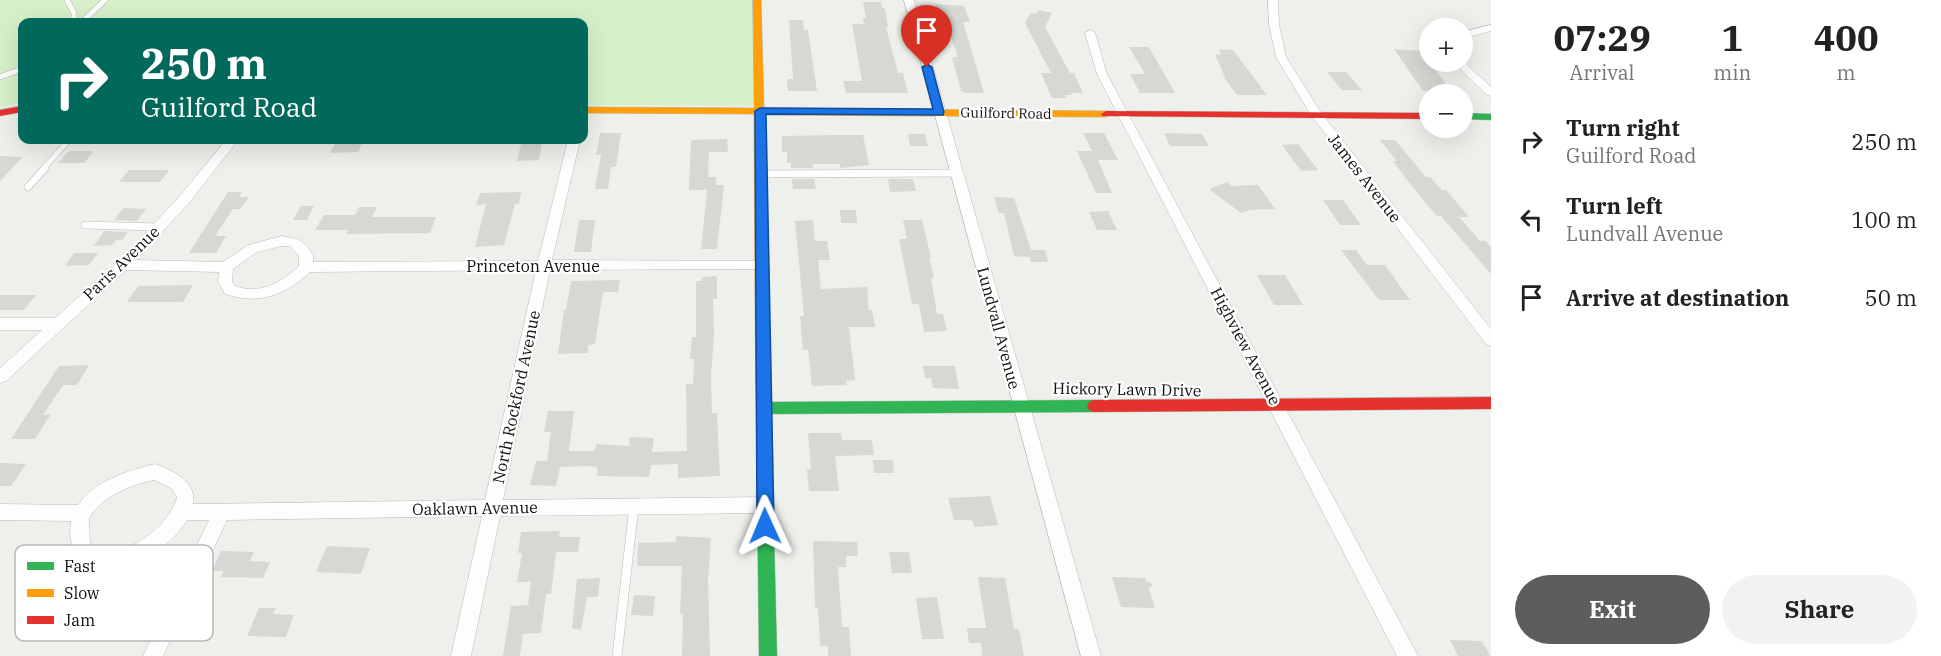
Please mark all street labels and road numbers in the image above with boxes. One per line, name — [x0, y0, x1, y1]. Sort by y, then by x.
street label: Guilford Road — [960, 103, 1052, 123]
street label: James Avenue — [1324, 129, 1406, 227]
street label: Paris Avenue — [79, 222, 163, 304]
street label: Princeton Avenue — [466, 256, 600, 276]
street label: Lundvall Avenue — [973, 265, 1025, 391]
street label: Highview Avenue — [1206, 284, 1286, 408]
street label: North Rockford Avenue — [488, 309, 544, 485]
street label: Hickory Lawn Drive — [1052, 378, 1202, 400]
street label: Oaklawn Avenue — [412, 497, 538, 519]

